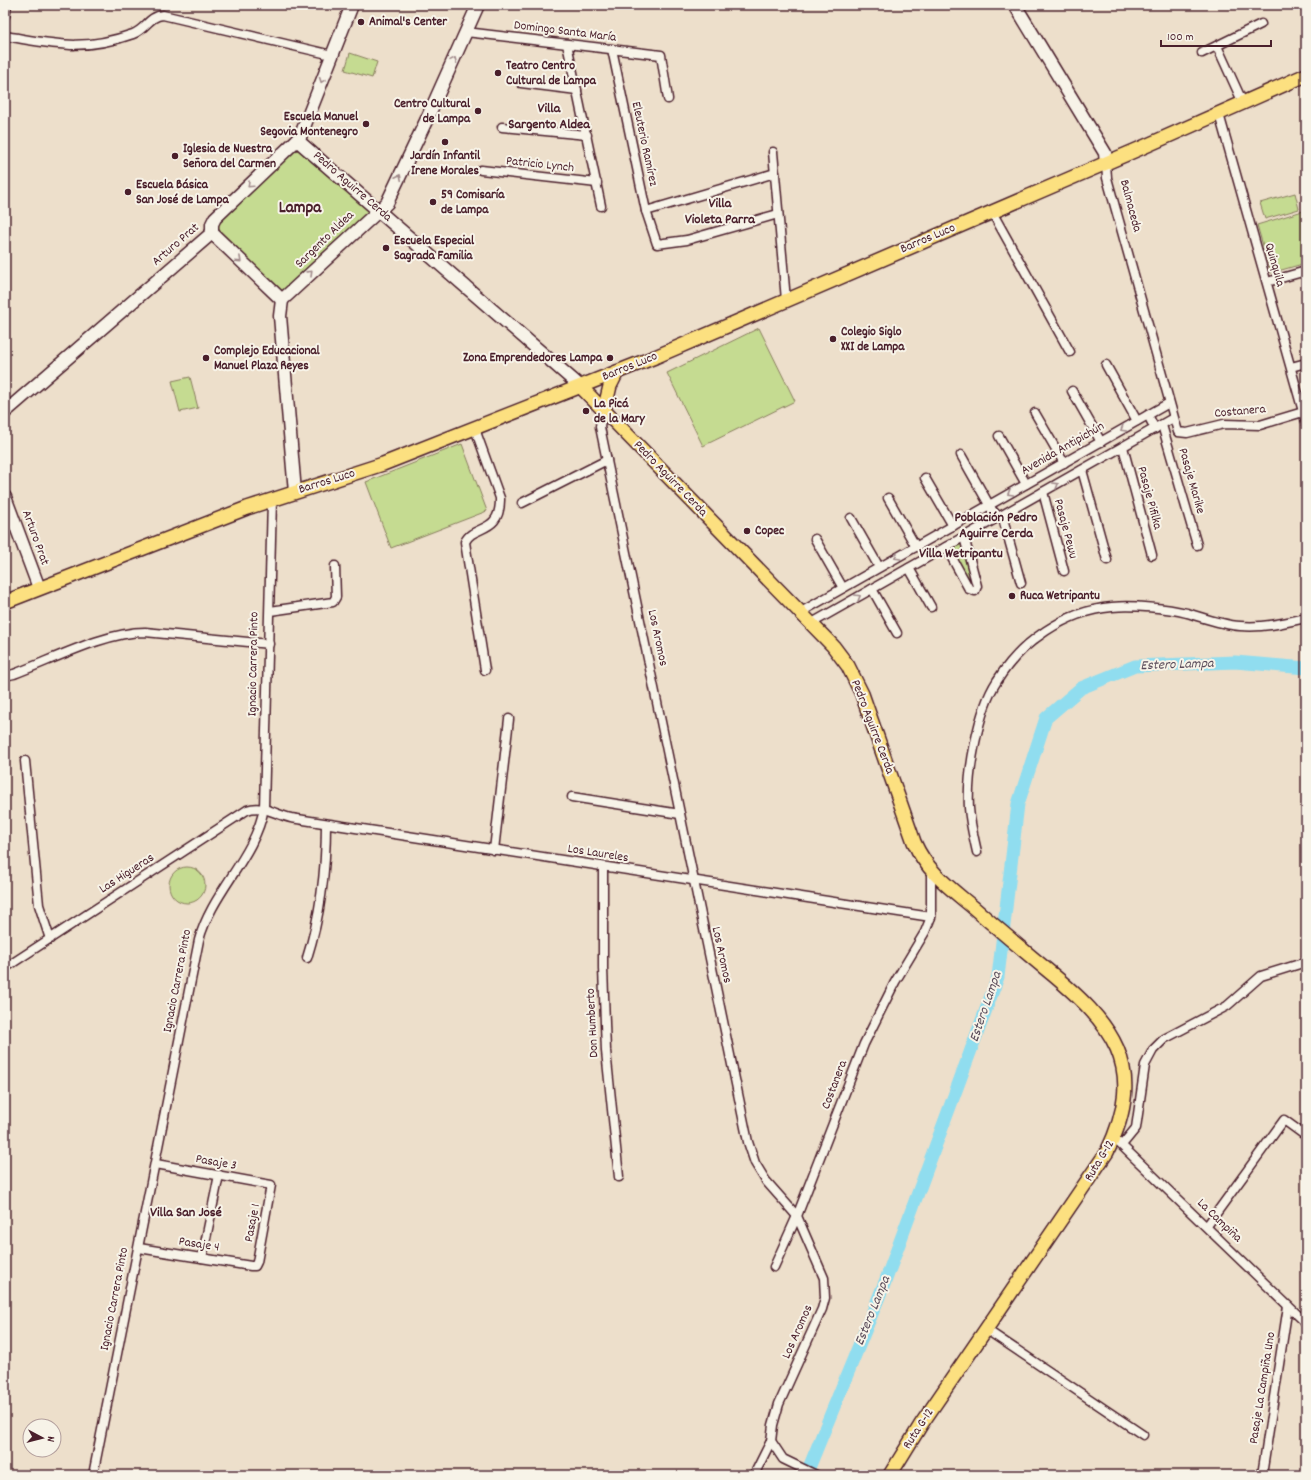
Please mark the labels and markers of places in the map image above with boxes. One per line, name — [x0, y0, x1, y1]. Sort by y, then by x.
place label: Animal's Center — [369, 13, 448, 32]
marker: Animal's Center — [356, 17, 366, 27]
place label: Teatro Centro Cultural de Lampa — [506, 57, 597, 91]
marker: Teatro Centro Cultural de Lampa — [493, 68, 503, 78]
place label: Centro Cultural de Lampa — [394, 95, 471, 129]
marker: Centro Cultural de Lampa — [473, 106, 483, 116]
place label: Escuela Manuel Segovia Montenegro — [260, 108, 359, 142]
marker: Escuela Manuel Segovia Montenegro — [361, 119, 371, 129]
marker: Jardín Infantil Irene Morales — [440, 137, 450, 147]
place label: Iglesia de Nuestra Señora del Carmen — [183, 140, 276, 174]
place label: Jardín Infantil Irene Morales — [410, 147, 481, 181]
marker: Iglesia de Nuestra Señora del Carmen — [170, 151, 180, 161]
place label: Escuela Básica San José de Lampa — [136, 176, 230, 210]
place label: 59 Comisaría de Lampa — [441, 186, 505, 220]
marker: Escuela Básica San José de Lampa — [123, 187, 133, 197]
marker: 59 Comisaría de Lampa — [428, 197, 438, 207]
place label: Escuela Especial Sagrada Familia — [394, 232, 475, 266]
marker: Escuela Especial Sagrada Familia — [381, 243, 391, 253]
place label: Colegio Siglo XXI de Lampa — [841, 323, 905, 357]
marker: Colegio Siglo XXI de Lampa — [828, 334, 838, 344]
place label: Complejo Educacional Manuel Plaza Reyes — [214, 342, 321, 376]
place label: Zona Emprendedores Lampa — [463, 349, 603, 368]
marker: Complejo Educacional Manuel Plaza Reyes — [201, 353, 211, 363]
marker: Zona Emprendedores Lampa — [605, 353, 615, 363]
place label: La Picá de la Mary — [594, 395, 646, 429]
marker: La Picá de la Mary — [581, 406, 591, 416]
place label: Copec — [755, 522, 784, 541]
marker: Copec — [742, 526, 752, 536]
place label: Ruca Wetripantu — [1020, 587, 1100, 606]
marker: Ruca Wetripantu — [1007, 591, 1017, 601]

